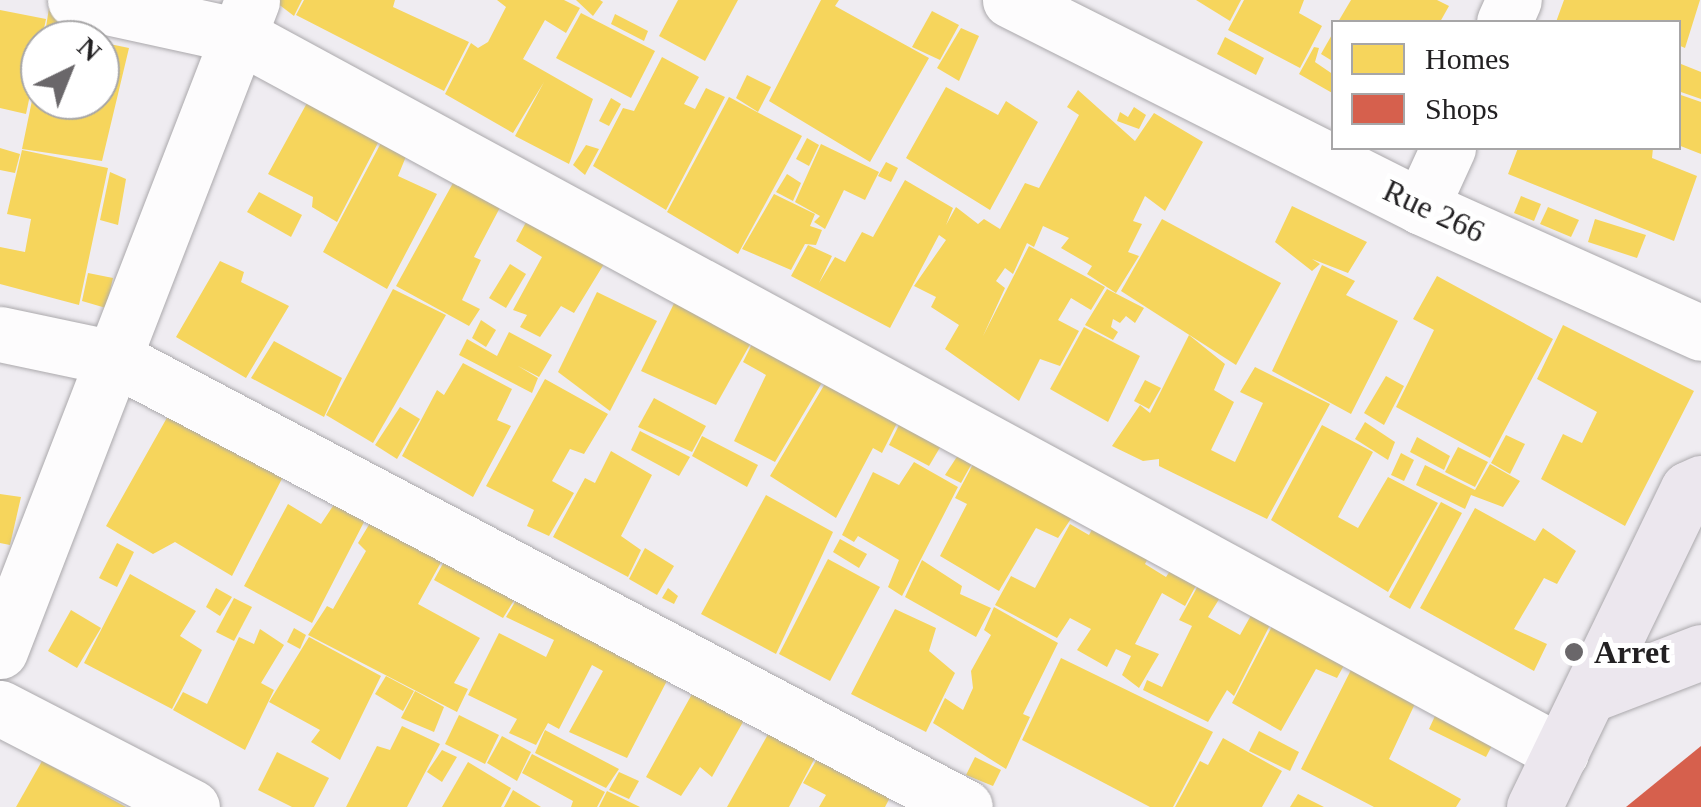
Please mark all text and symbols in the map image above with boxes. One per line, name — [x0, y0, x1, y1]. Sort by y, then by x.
north arrow — [20, 20, 120, 120]
legend — [1331, 20, 1681, 150]
text: N — [71, 31, 107, 67]
text: Homes — [1425, 42, 1510, 75]
text: Shops — [1425, 92, 1498, 125]
street label: Rue 266 — [1377, 171, 1491, 251]
place label: Arret — [1594, 633, 1670, 671]
marker: Arret — [1563, 641, 1585, 663]

